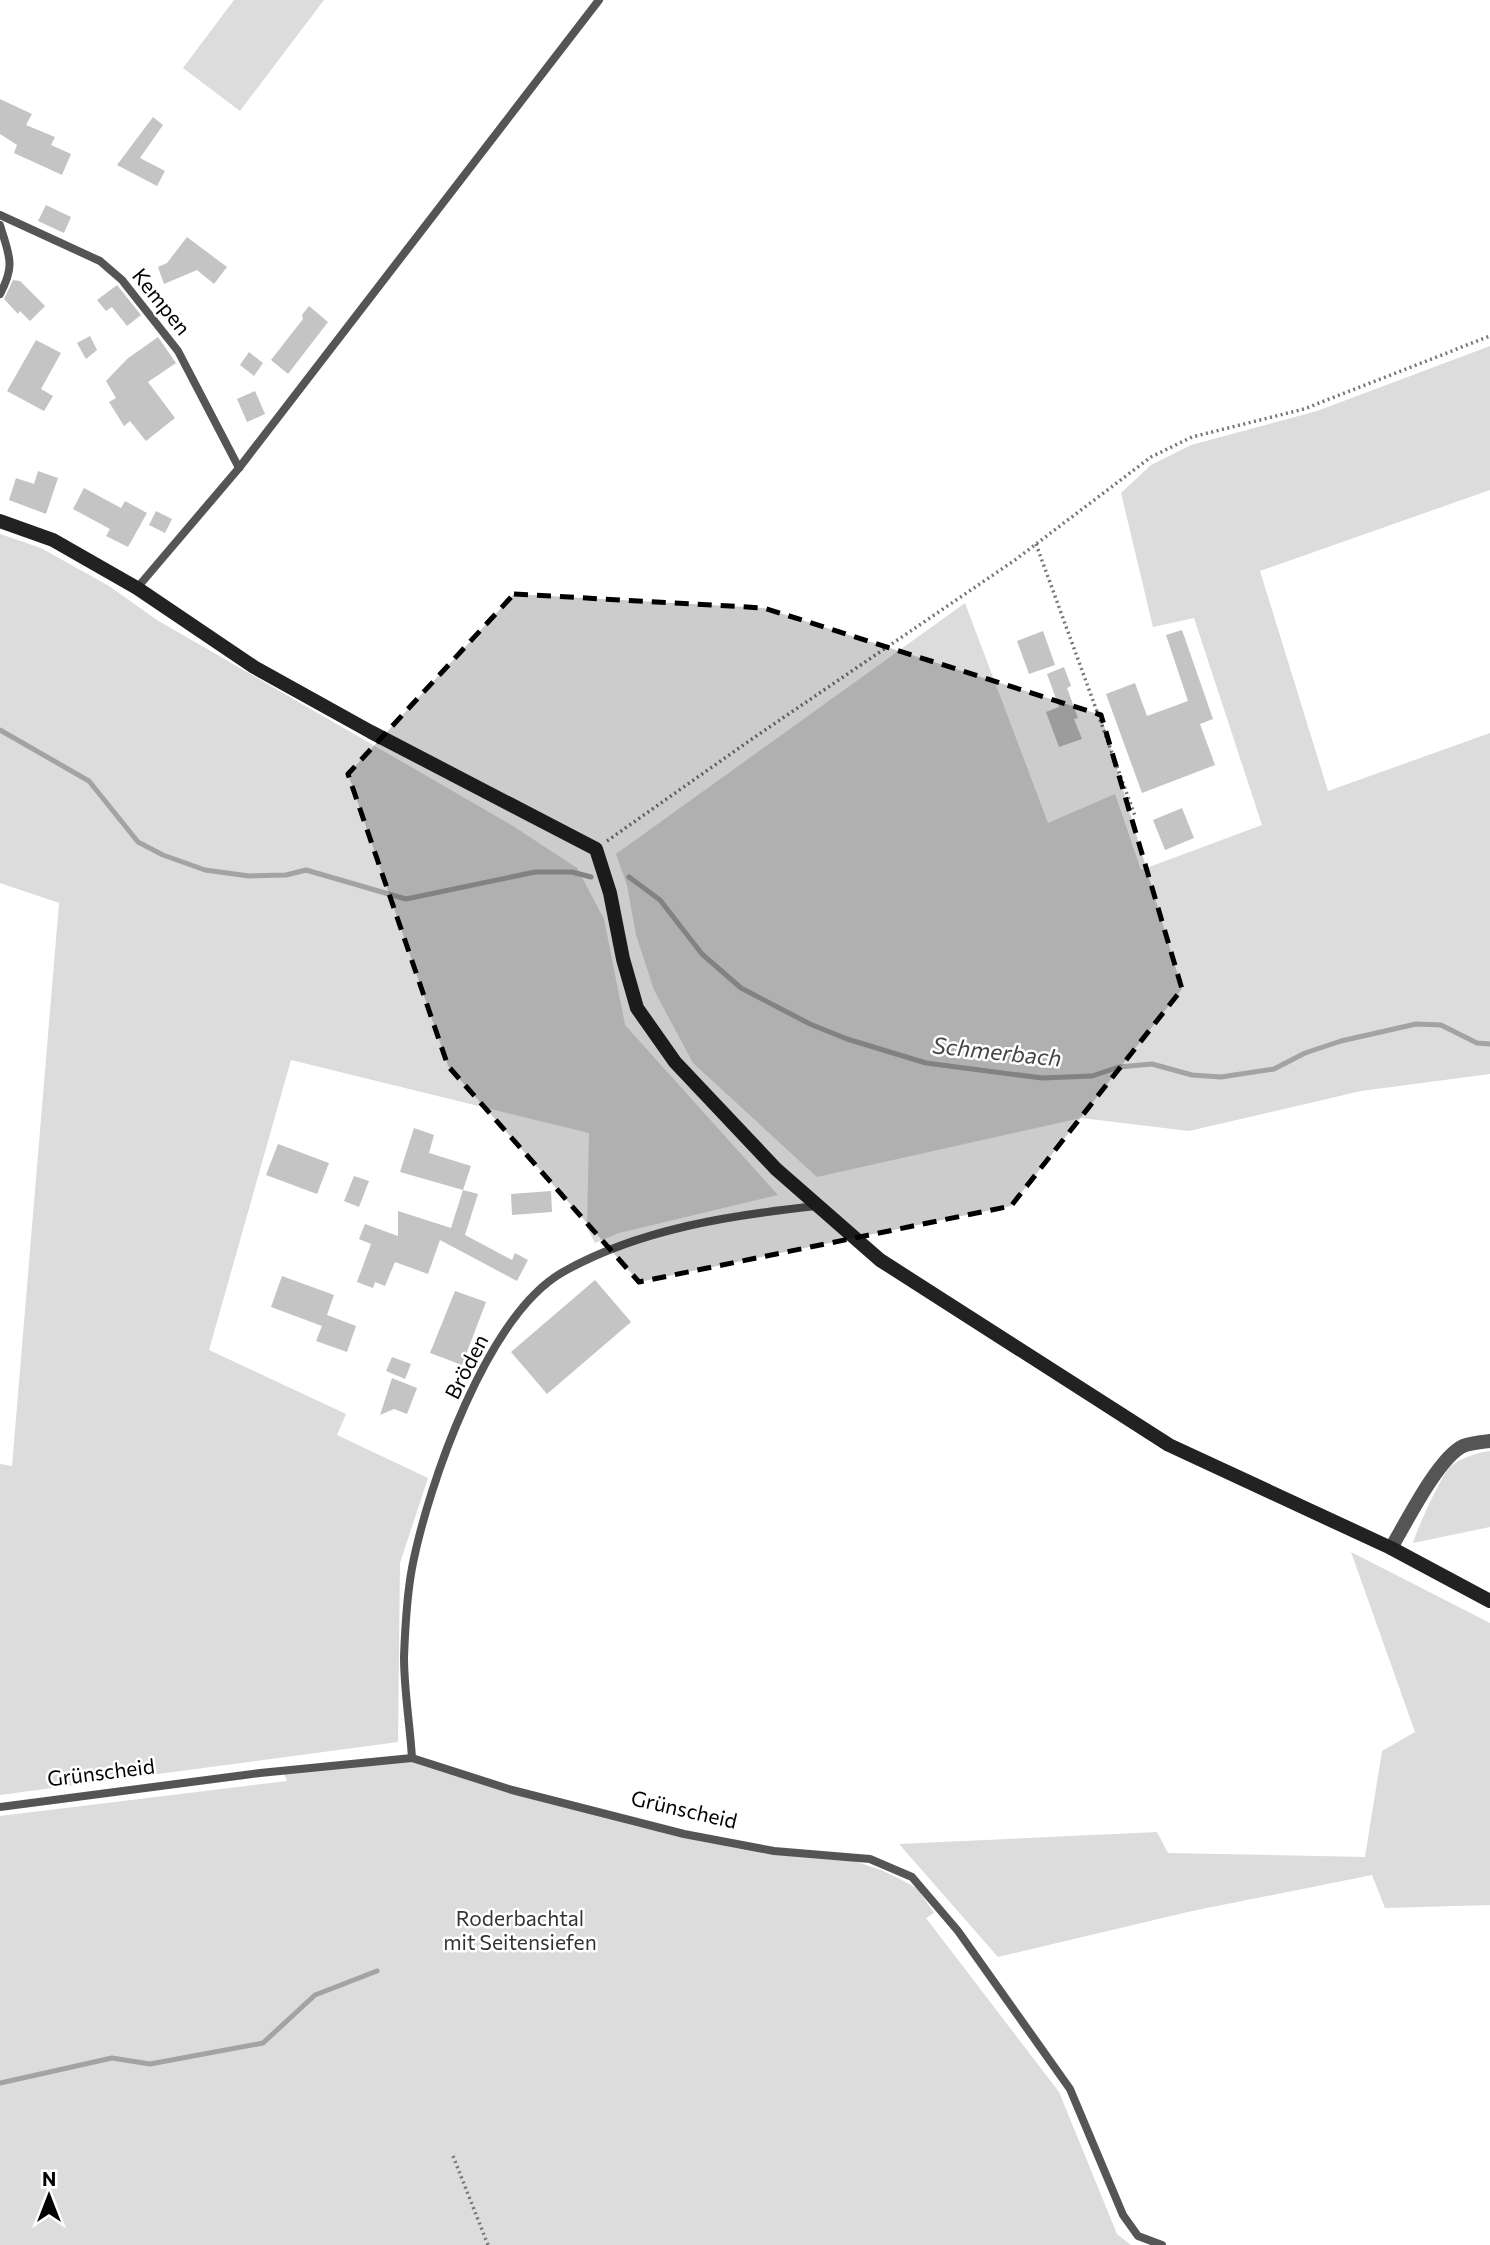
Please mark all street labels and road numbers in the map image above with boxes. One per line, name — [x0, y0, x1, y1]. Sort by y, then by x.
street label: Kempen — [128, 263, 197, 339]
street label: Bröden — [439, 1330, 493, 1403]
street label: Grünscheid — [46, 1753, 156, 1791]
street label: Grünscheid — [629, 1784, 740, 1833]

